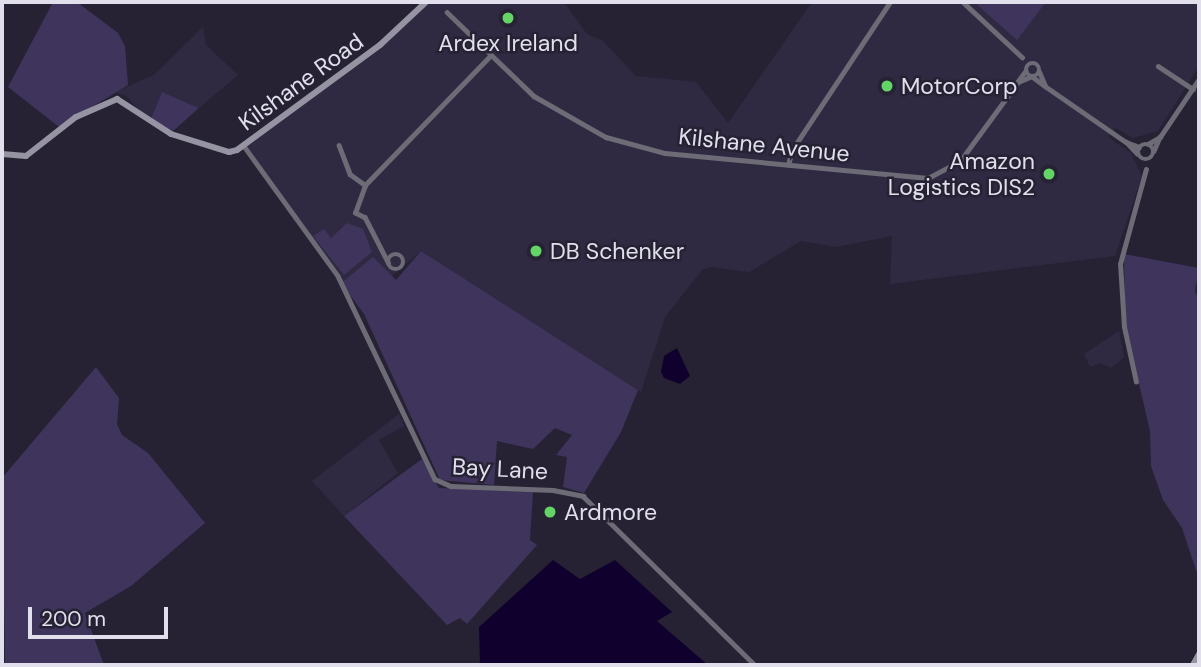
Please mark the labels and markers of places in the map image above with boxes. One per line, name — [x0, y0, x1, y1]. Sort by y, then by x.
marker: Ardex Ireland — [500, 10, 516, 26]
place label: Ardex Ireland — [438, 29, 578, 57]
place label: MotorCorp — [901, 72, 1017, 100]
marker: MotorCorp — [879, 78, 895, 94]
place label: Amazon Logistics DIS2 — [888, 147, 1035, 201]
marker: Amazon Logistics DIS2 — [1041, 166, 1057, 182]
place label: DB Schenker — [550, 237, 684, 265]
marker: DB Schenker — [528, 243, 544, 259]
place label: Ardmore — [564, 498, 657, 526]
marker: Ardmore — [542, 504, 558, 520]

